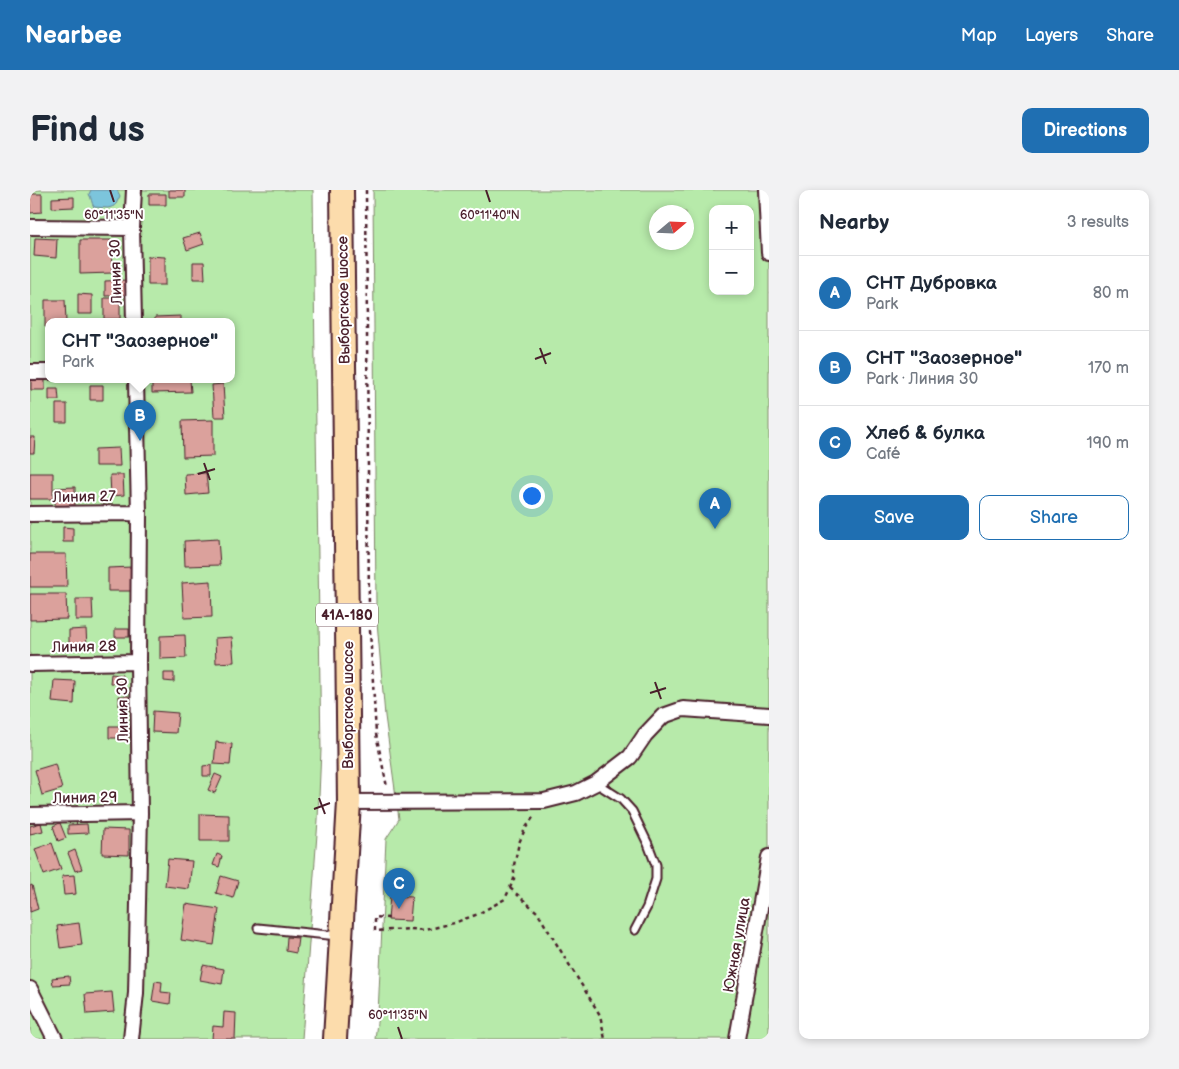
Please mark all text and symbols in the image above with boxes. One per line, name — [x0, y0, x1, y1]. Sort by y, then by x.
text: Nearbee — [25, 21, 122, 50]
text: Map — [961, 25, 997, 46]
text: Layers — [1025, 25, 1078, 46]
text: Share — [1106, 25, 1154, 46]
button: Directions — [1022, 108, 1149, 153]
text: Find us — [30, 109, 145, 152]
north arrow — [649, 205, 694, 250]
map controls — [709, 205, 754, 295]
button: + — [709, 205, 754, 250]
text: 60°11'35"N — [84, 208, 144, 223]
text: 60°11'40"N — [460, 208, 520, 223]
text: Nearby — [819, 210, 889, 235]
text: 3 results — [1067, 213, 1129, 232]
street label: Выборгское шоссе — [333, 236, 355, 364]
street label: Линия 30 — [105, 239, 127, 306]
button: − — [709, 250, 754, 295]
text: СНТ Дубровка — [866, 272, 997, 295]
text: A — [830, 284, 840, 303]
text: 80 m — [1093, 284, 1129, 303]
text: Park — [866, 295, 898, 314]
popup — [45, 318, 235, 383]
text: СНТ "Заозерное" — [62, 330, 218, 353]
text: СНТ "Заозерное" — [866, 347, 1022, 370]
text: Park — [62, 353, 94, 372]
text: B — [829, 359, 841, 378]
text: 170 m — [1088, 359, 1129, 378]
text: Park · Линия 30 — [866, 370, 978, 389]
pin: B — [124, 400, 156, 441]
text: Хлеб & булка — [866, 422, 985, 445]
text: C — [829, 434, 841, 453]
text: 190 m — [1087, 434, 1129, 453]
text: Café — [866, 445, 900, 464]
your location — [519, 483, 545, 509]
street label: Линия 27 — [51, 487, 116, 507]
pin: A — [699, 488, 731, 529]
button: Save — [819, 495, 969, 540]
button: Share — [979, 495, 1129, 540]
road number: 41А-180 — [316, 604, 378, 626]
street label: Линия 28 — [50, 637, 117, 657]
street label: Выборгское шоссе — [339, 641, 358, 769]
street label: Линия 30 — [113, 677, 133, 744]
street label: Линия 29 — [52, 788, 117, 808]
pin: C — [383, 868, 415, 909]
street label: Южная улица — [719, 896, 755, 994]
text: 60°11'35"N — [368, 1008, 428, 1023]

